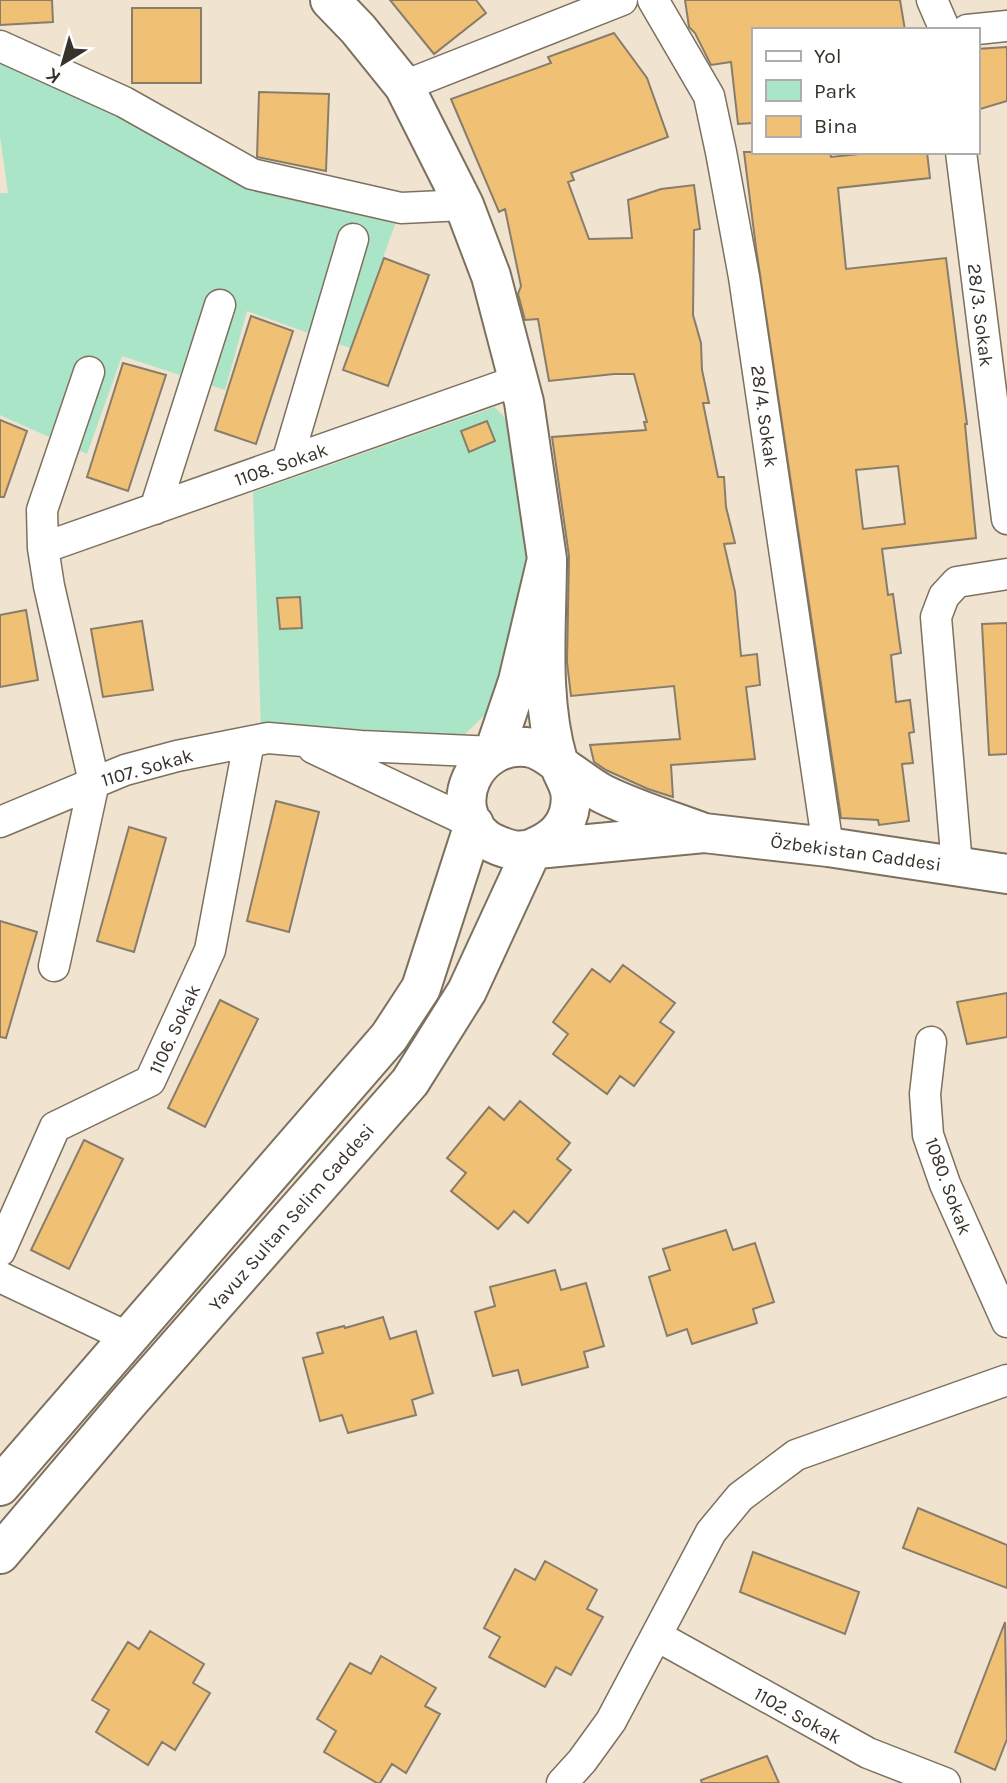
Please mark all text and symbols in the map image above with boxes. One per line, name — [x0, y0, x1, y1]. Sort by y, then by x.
north arrow — [28, 28, 98, 98]
legend — [752, 28, 979, 154]
text: Yol — [814, 44, 842, 68]
text: K — [41, 63, 65, 88]
text: Park — [814, 79, 857, 103]
text: Bina — [814, 114, 858, 138]
street label: 28/3. Sokak — [963, 262, 997, 368]
street label: 28/4. Sokak — [746, 364, 782, 469]
street label: 1108. Sokak — [232, 439, 331, 491]
street label: 1107. Sokak — [99, 744, 196, 792]
street label: Özbekistan Caddesi — [769, 830, 943, 876]
street label: 1106. Sokak — [145, 981, 205, 1078]
street label: Yavuz Sultan Selim Caddesi — [204, 1120, 379, 1316]
street label: 1080. Sokak — [920, 1135, 976, 1238]
street label: 1102. Sokak — [750, 1683, 845, 1749]

